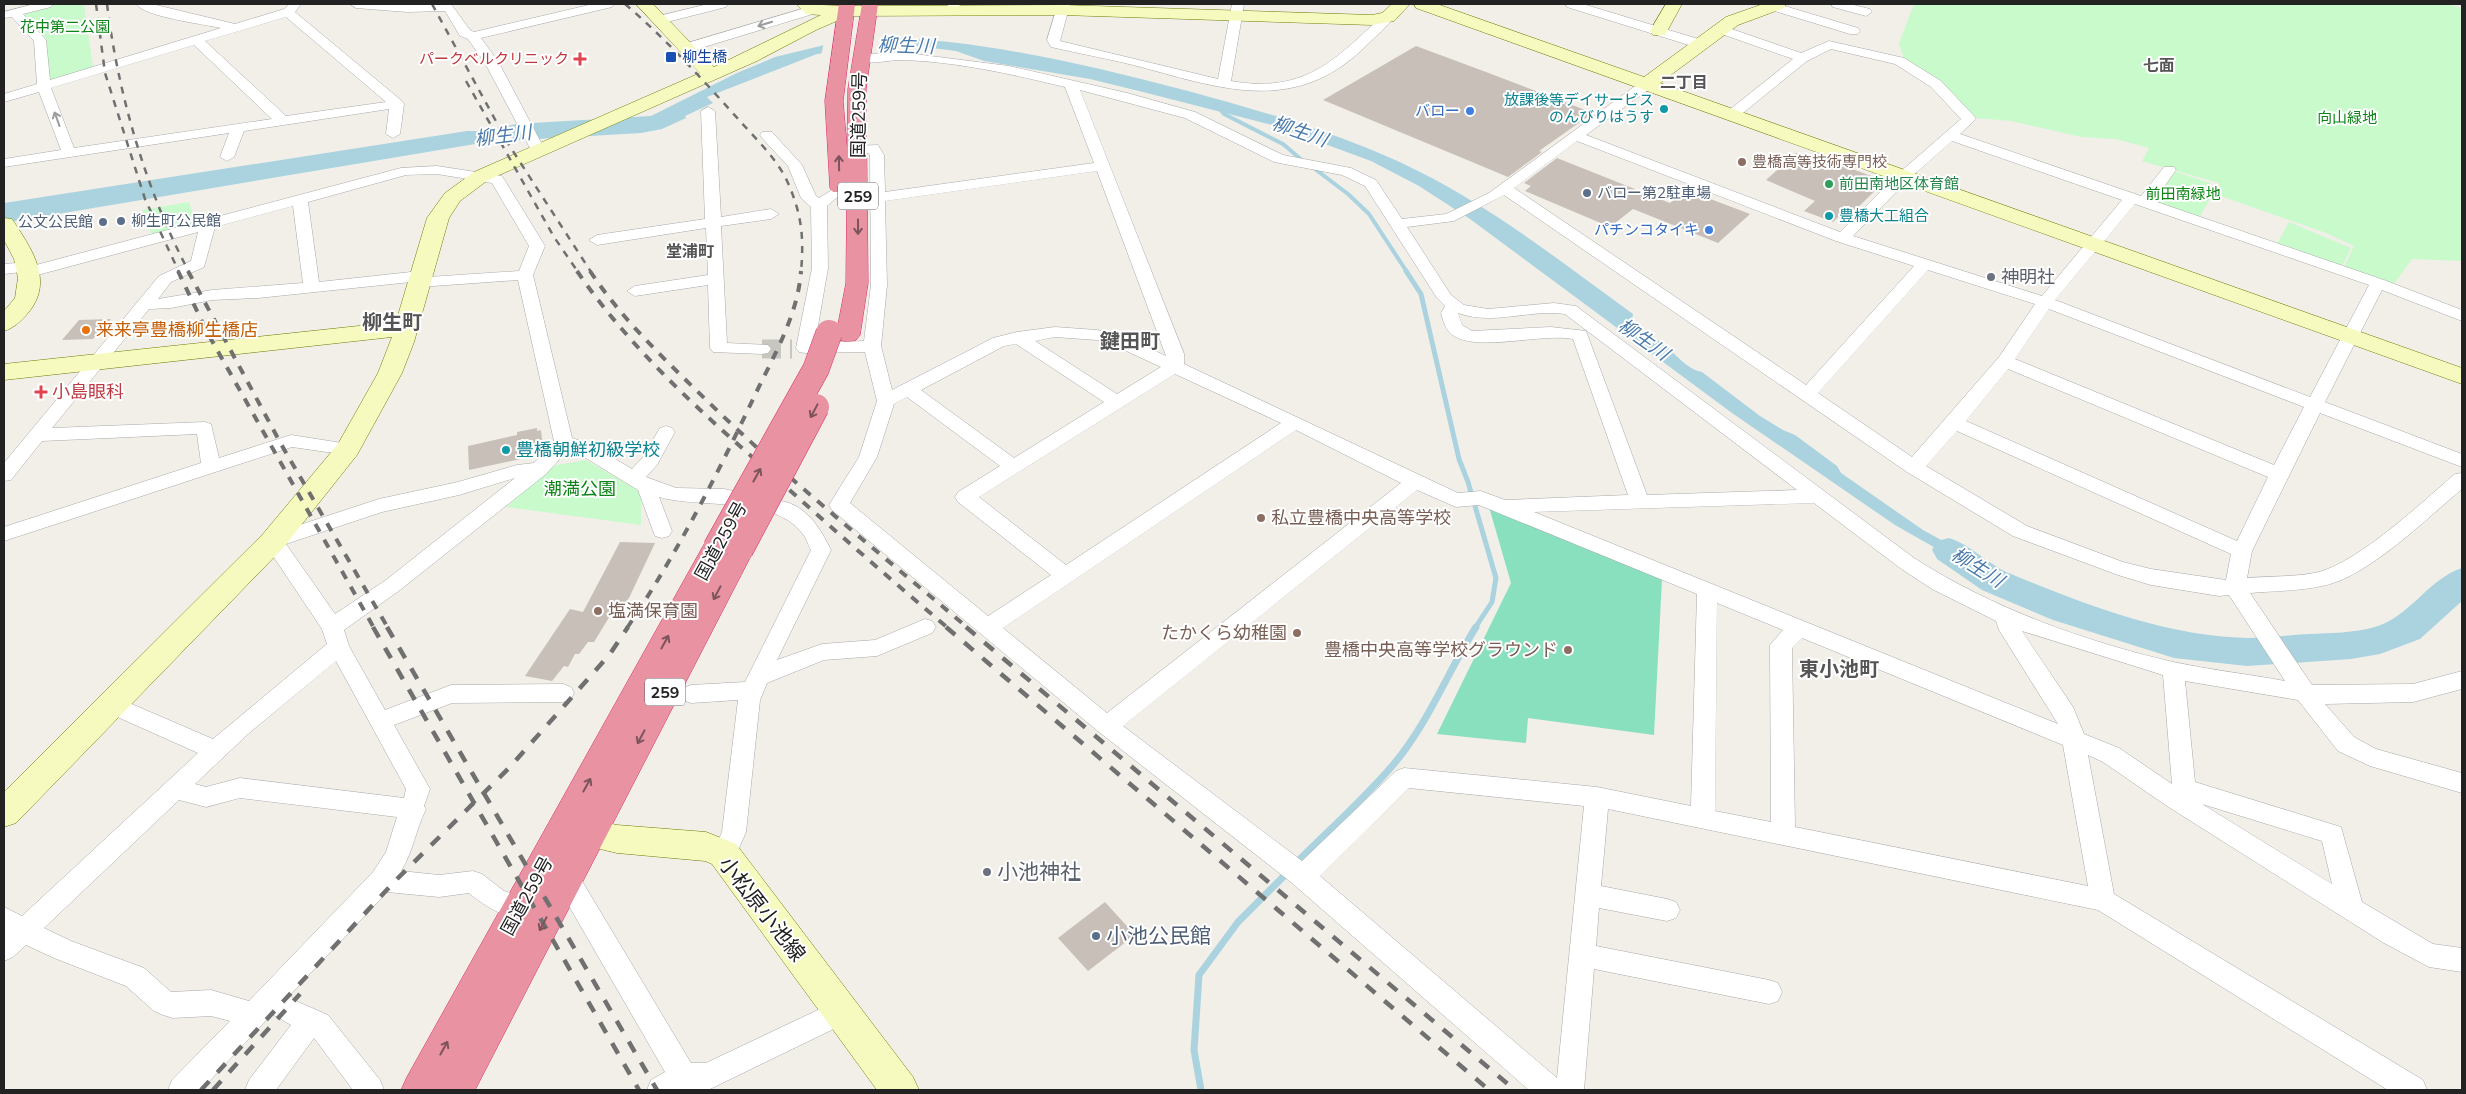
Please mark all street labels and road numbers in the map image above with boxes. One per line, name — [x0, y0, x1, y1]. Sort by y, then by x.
street label: 国道259号 — [846, 72, 871, 158]
road number: 259 — [838, 182, 878, 210]
street label: 国道259号 — [690, 497, 752, 584]
road number: 259 — [645, 679, 685, 706]
street label: 小松原小池線 — [714, 851, 812, 966]
street label: 国道259号 — [496, 852, 558, 939]

